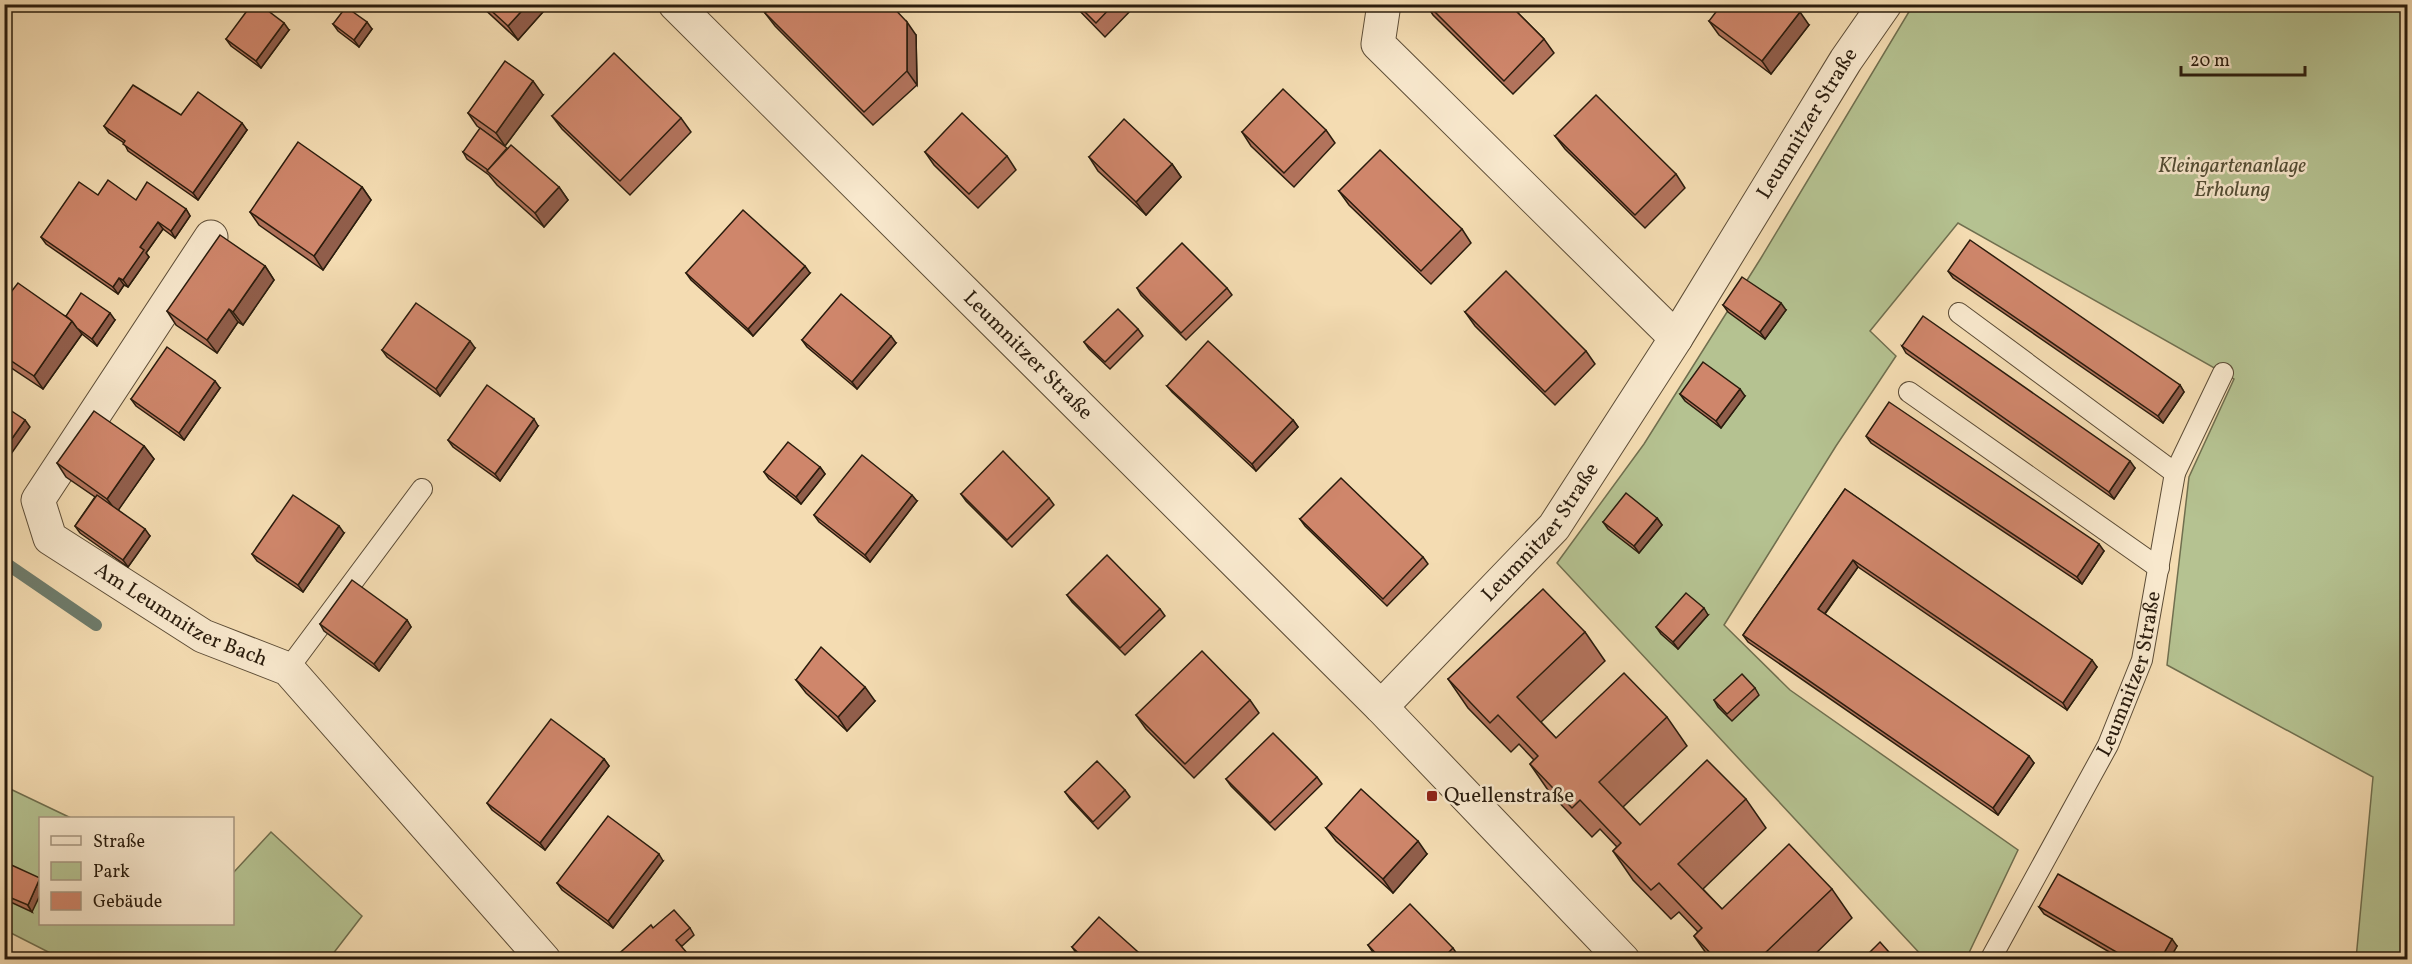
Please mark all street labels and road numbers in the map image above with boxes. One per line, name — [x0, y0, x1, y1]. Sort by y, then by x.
street label: Leumnitzer Straße — [1750, 42, 1865, 205]
street label: Leumnitzer Straße — [956, 284, 1099, 427]
street label: Leumnitzer Straße — [1475, 457, 1606, 608]
street label: Am Leumnitzer Bach — [89, 556, 272, 674]
street label: Leumnitzer Straße — [2090, 589, 2168, 762]

